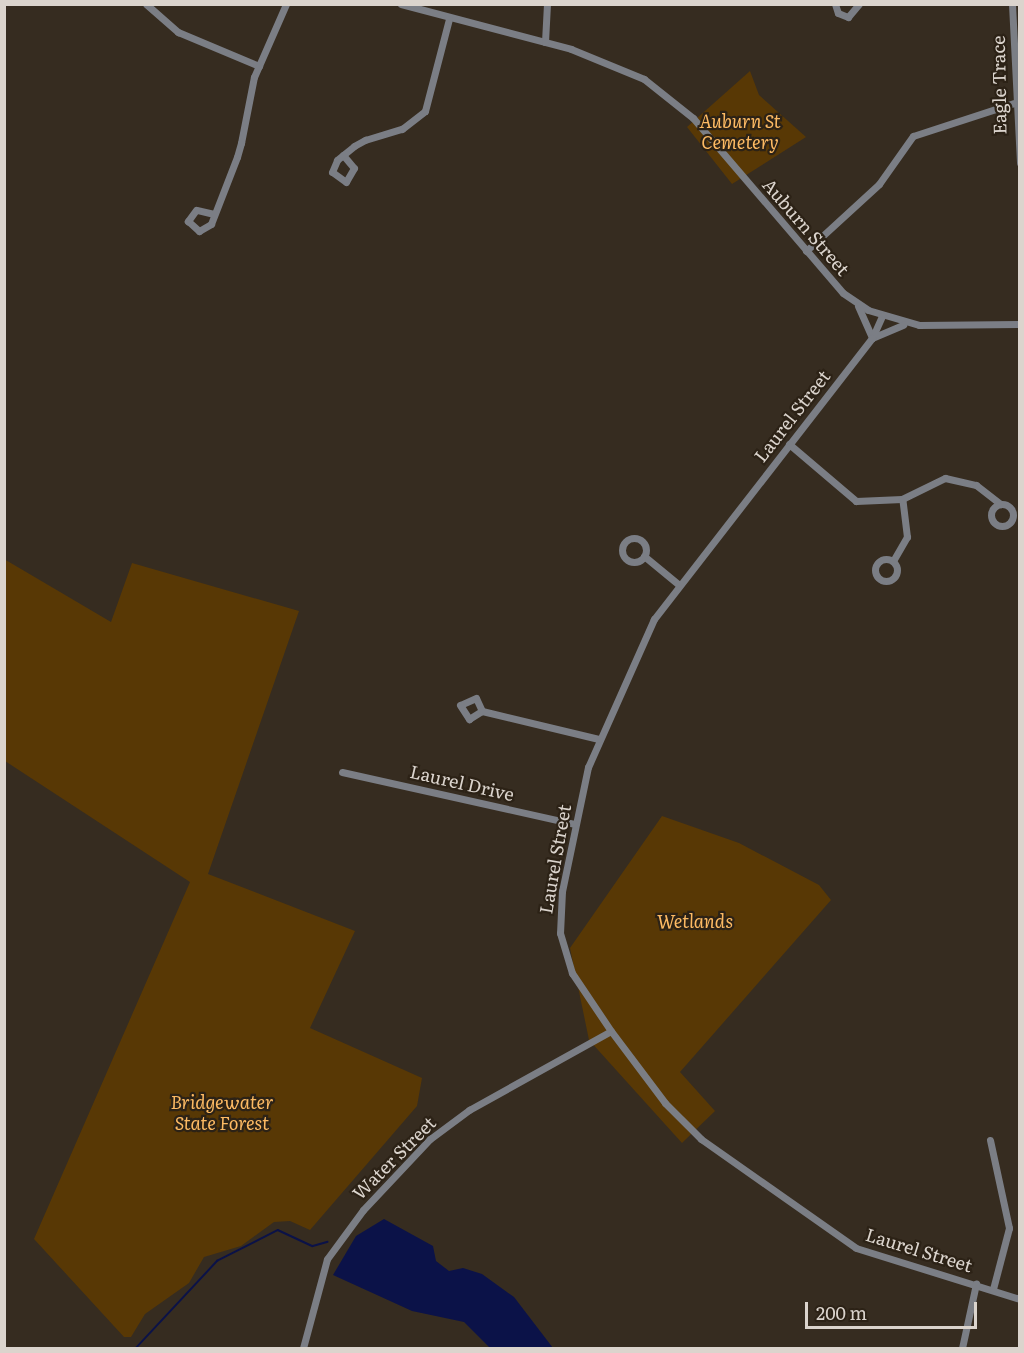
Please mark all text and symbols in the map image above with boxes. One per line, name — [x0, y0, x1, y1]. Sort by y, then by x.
street label: Eagle Trace — [987, 35, 1011, 135]
park label: Auburn St Cemetery — [699, 111, 781, 154]
street label: Auburn Street — [758, 174, 854, 280]
street label: Laurel Street — [749, 366, 835, 466]
street label: Laurel Drive — [408, 761, 516, 805]
street label: Laurel Street — [535, 803, 575, 915]
park label: Wetlands — [657, 910, 733, 932]
park label: Bridgewater State Forest — [170, 1092, 274, 1134]
street label: Water Street — [348, 1112, 440, 1204]
street label: Laurel Street — [863, 1223, 975, 1277]
scale bar — [808, 1290, 980, 1328]
text: 200 m — [816, 1299, 867, 1326]

